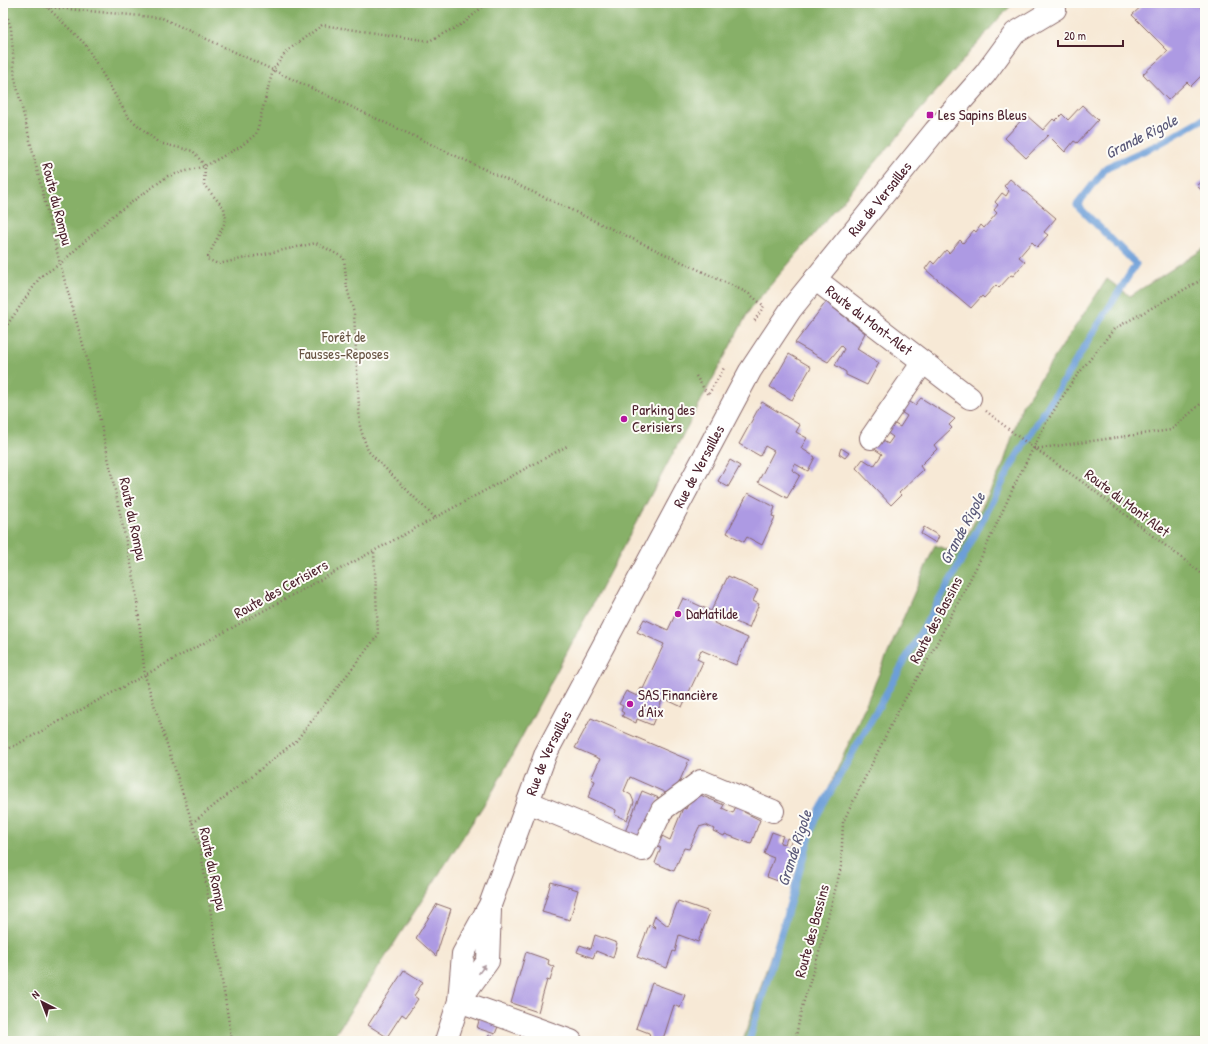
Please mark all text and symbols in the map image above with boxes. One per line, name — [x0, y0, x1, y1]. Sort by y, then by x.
scale bar — [1058, 22, 1123, 48]
text: 20 m — [1064, 27, 1086, 44]
place label: Les Sapins Bleus — [938, 104, 1027, 125]
water label: Grande Rigole — [1101, 108, 1182, 164]
marker: Les Sapins Bleus — [925, 110, 935, 120]
street label: Rue de Versailles — [843, 157, 917, 241]
street label: Route du Rompu — [37, 160, 78, 247]
street label: Route du Mont-Alet — [821, 280, 918, 361]
park label: Forêt de Fausses-Reposes — [298, 326, 389, 364]
place label: Parking des Cerisiers — [632, 399, 695, 437]
marker: Parking des Cerisiers — [619, 414, 629, 424]
street label: Rue de Versailles — [668, 421, 729, 511]
street label: Route du Mont Alet — [1080, 464, 1175, 542]
street label: Route du Rompu — [114, 476, 153, 562]
water label: Grande Rigole — [934, 488, 990, 568]
street label: Route des Cerisiers — [230, 554, 332, 623]
street label: Route des Bassins — [904, 573, 967, 667]
place label: DaMatilde — [686, 603, 738, 624]
marker: DaMatilde — [673, 609, 683, 619]
place label: SAS Financière d'Aix — [638, 684, 718, 722]
marker: SAS Financière d'Aix — [625, 699, 635, 709]
street label: Rue de Versailles — [520, 707, 577, 798]
water label: Grande Rigole — [771, 807, 817, 889]
street label: Route du Rompu — [194, 826, 233, 912]
street label: Route des Bassins — [789, 882, 834, 980]
one-way arrow — [478, 964, 486, 975]
north arrow — [22, 982, 62, 1022]
text: N — [28, 987, 42, 1002]

